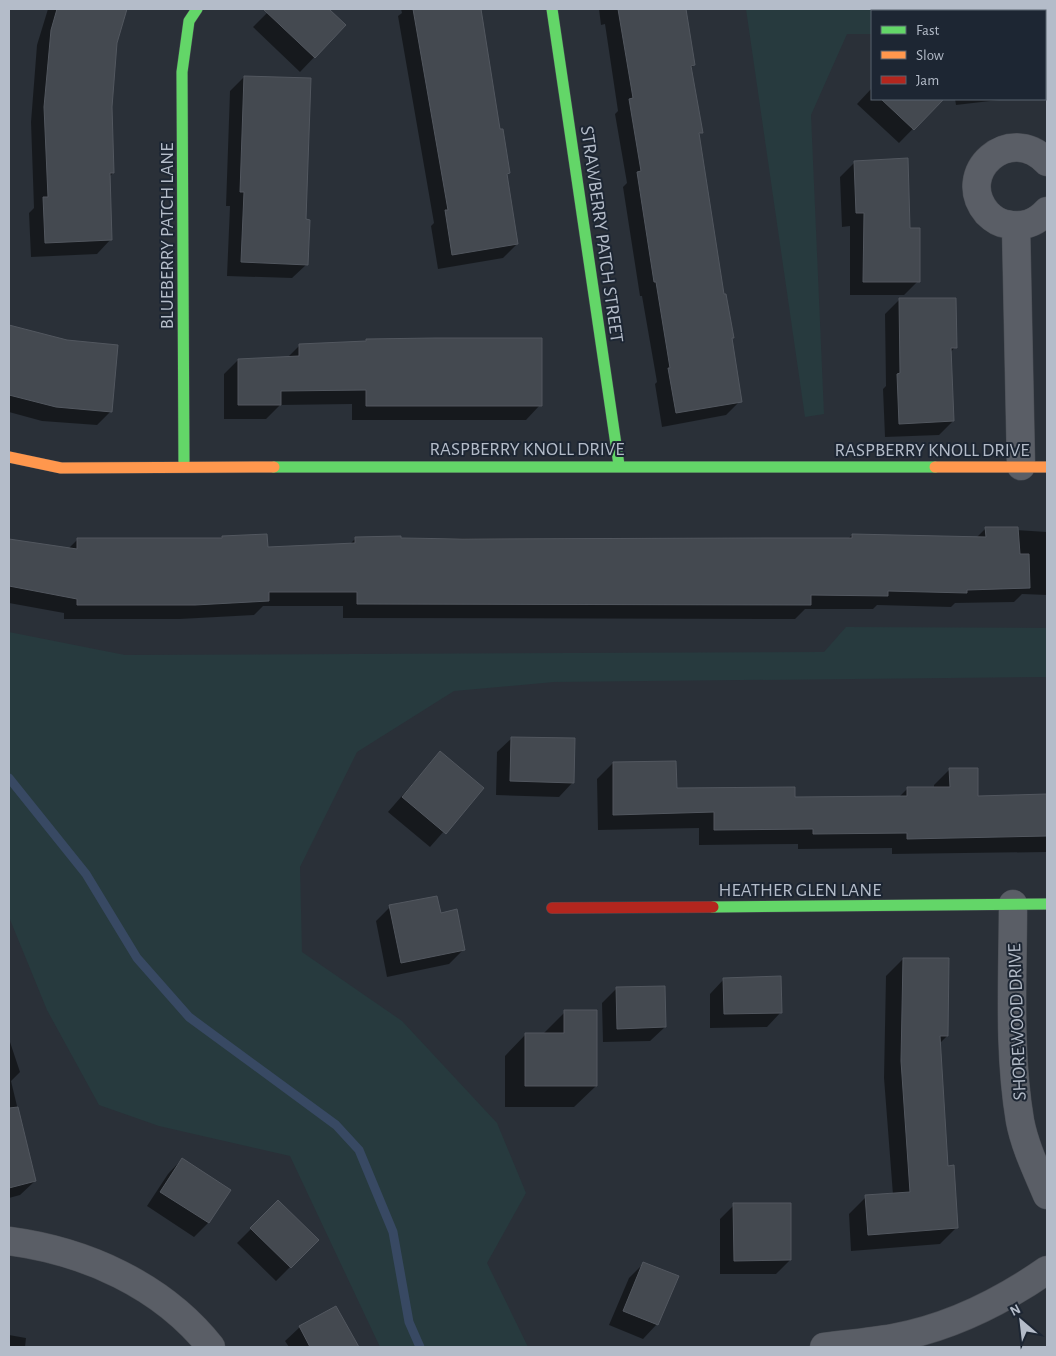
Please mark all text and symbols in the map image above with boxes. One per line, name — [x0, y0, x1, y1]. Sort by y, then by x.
legend — [871, 10, 1046, 100]
text: Fast — [916, 23, 940, 38]
text: Slow — [916, 48, 944, 63]
text: Jam — [916, 73, 939, 88]
street label: STRAWBERRY PATCH STREET — [577, 125, 626, 344]
street label: BLUEBERRY PATCH LANE — [158, 143, 177, 329]
street label: RASPBERRY KNOLL DRIVE — [430, 440, 624, 459]
street label: RASPBERRY KNOLL DRIVE — [835, 441, 1029, 460]
street label: HEATHER GLEN LANE — [719, 881, 881, 900]
street label: SHOREWOOD DRIVE — [1005, 943, 1030, 1101]
north arrow — [996, 1296, 1046, 1346]
text: N — [1008, 1302, 1023, 1319]

